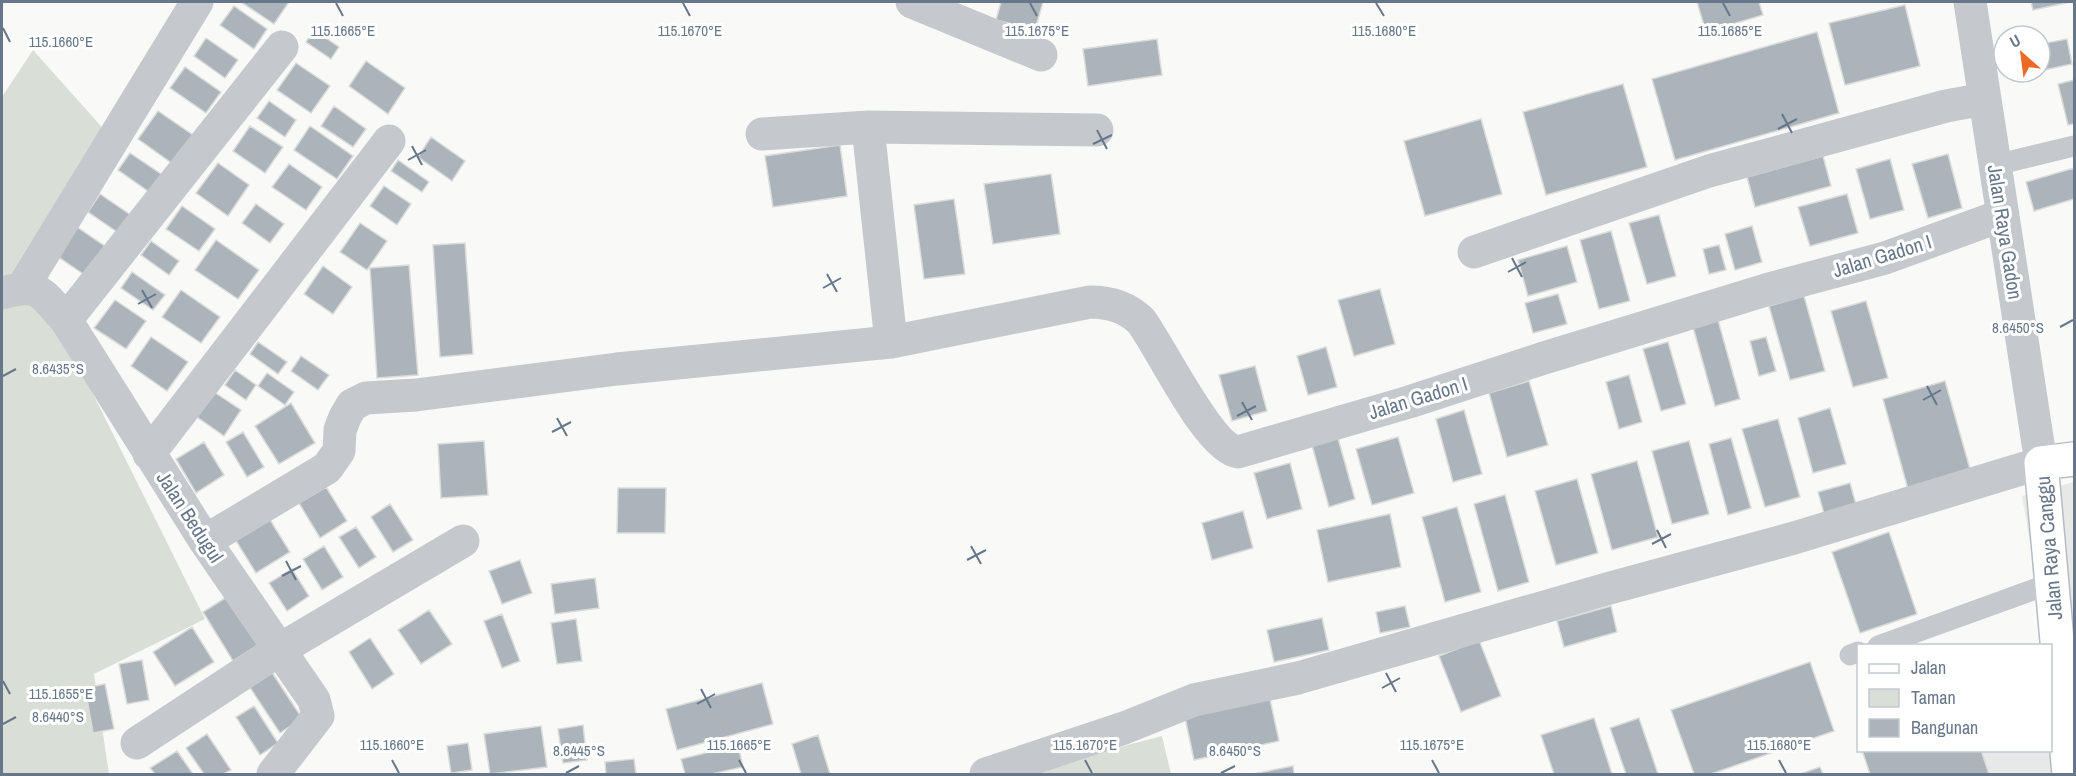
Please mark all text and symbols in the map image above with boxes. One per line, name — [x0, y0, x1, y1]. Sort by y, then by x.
text: 115.1665°E — [311, 20, 375, 41]
text: 115.1670°E — [658, 20, 722, 41]
text: 115.1675°E — [1005, 20, 1069, 41]
text: 115.1680°E — [1352, 20, 1416, 41]
text: 115.1685°E — [1698, 20, 1762, 41]
north arrow — [1992, 24, 2052, 84]
text: U — [2006, 29, 2024, 53]
text: 115.1660°E — [29, 31, 93, 52]
street label: Jalan Raya Gadon — [1982, 163, 2029, 301]
street label: Jalan Gadon I — [1829, 228, 1935, 283]
text: 8.6450°S — [1992, 317, 2044, 338]
text: 8.6435°S — [32, 358, 84, 379]
street label: Jalan Gadon I — [1365, 370, 1471, 425]
street label: Jalan Bedugul — [151, 466, 230, 568]
street label: Jalan Raya Canggu — [2029, 475, 2068, 621]
legend — [1857, 644, 2052, 752]
text: Jalan — [1911, 655, 1946, 680]
text: 115.1655°E — [29, 683, 93, 704]
text: Taman — [1911, 685, 1956, 710]
text: 8.6440°S — [32, 706, 84, 727]
text: Bangunan — [1911, 715, 1978, 740]
text: 115.1660°E — [360, 734, 424, 755]
text: 115.1665°E — [707, 734, 771, 755]
text: 115.1670°E — [1053, 734, 1117, 755]
text: 115.1675°E — [1400, 734, 1464, 755]
text: 115.1680°E — [1747, 734, 1811, 755]
text: 8.6445°S — [553, 740, 605, 761]
text: 8.6450°S — [1209, 740, 1261, 761]

